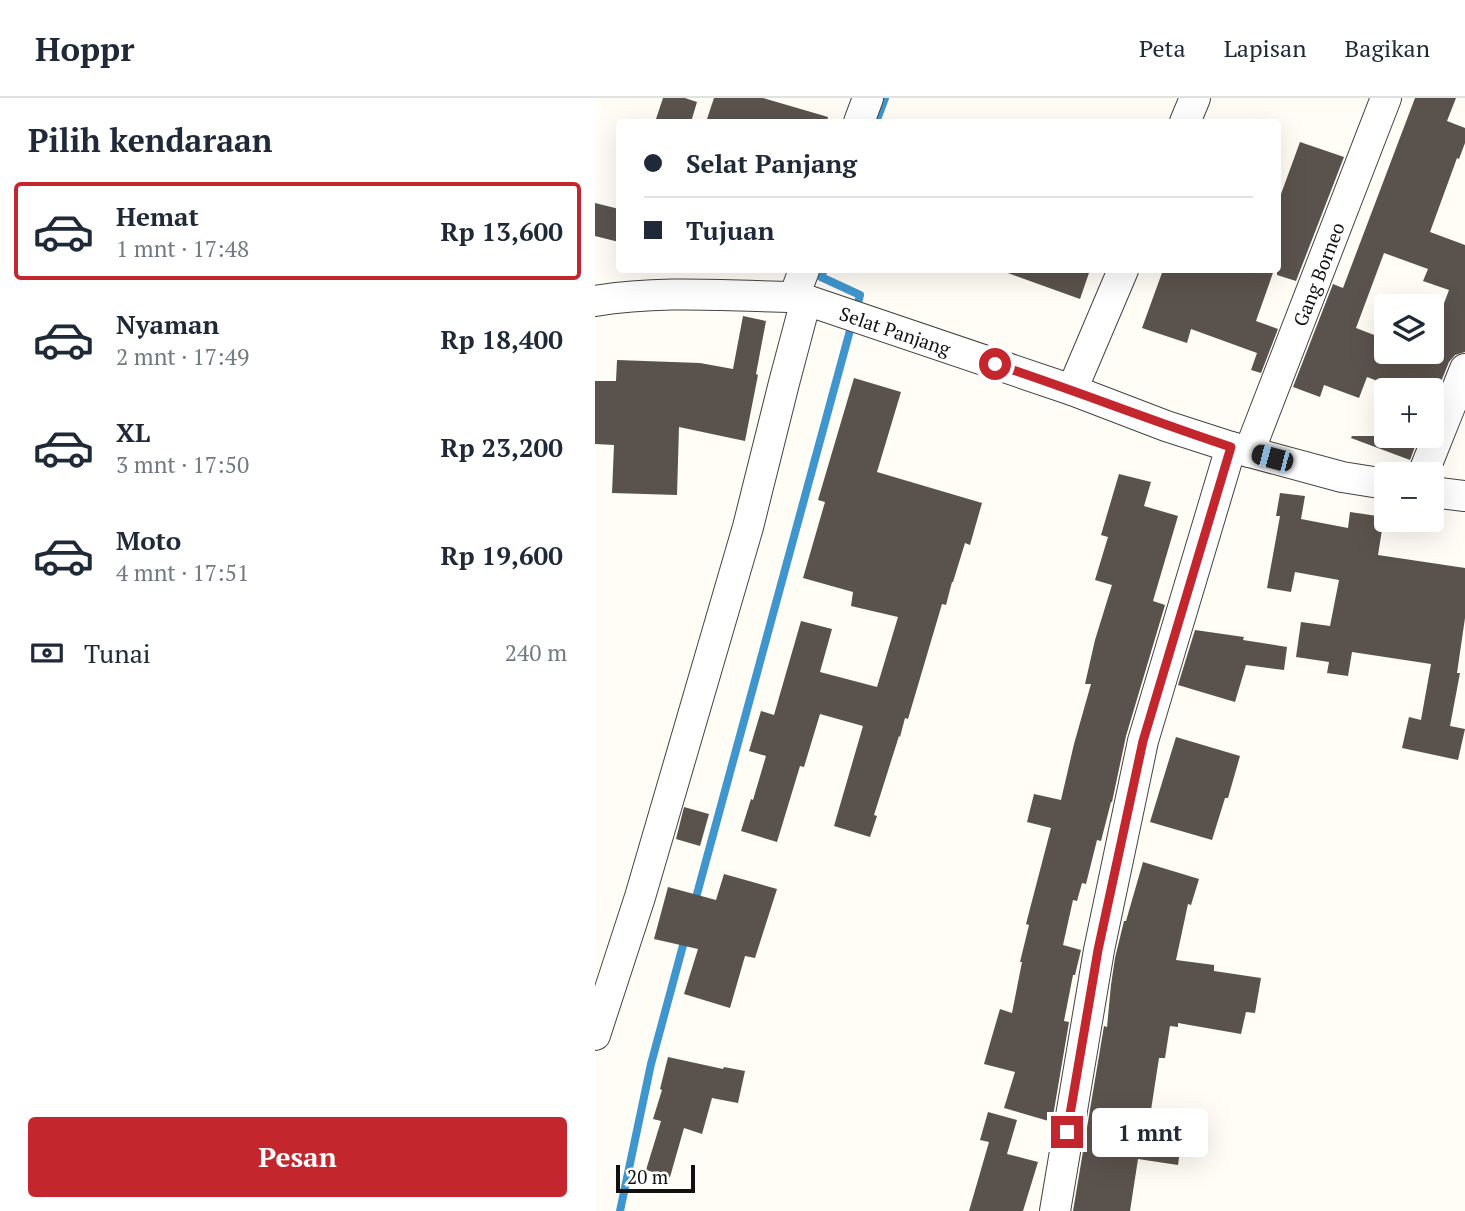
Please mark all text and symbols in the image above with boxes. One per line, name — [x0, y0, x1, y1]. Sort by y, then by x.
text: Hoppr — [35, 27, 134, 70]
text: Peta — [1139, 32, 1186, 64]
text: Lapisan — [1224, 32, 1307, 64]
text: Bagikan — [1345, 32, 1430, 64]
text: Pilih kendaraan — [28, 119, 272, 161]
text: Selat Panjang — [686, 146, 857, 180]
text: Hemat — [116, 199, 199, 233]
icon: car — [32, 200, 95, 263]
text: Tujuan — [686, 213, 774, 247]
text: Rp 13,600 — [441, 214, 563, 248]
street label: Gang Borneo — [1287, 218, 1349, 329]
text: 1 mnt · 17:48 — [116, 233, 249, 264]
map controls — [1374, 294, 1444, 532]
button: layers — [1374, 294, 1444, 364]
street label: Selat Panjang — [837, 300, 955, 361]
text: Nyaman — [116, 307, 219, 341]
icon: car — [32, 308, 95, 371]
text: Rp 18,400 — [441, 322, 563, 356]
text: 2 mnt · 17:49 — [116, 341, 249, 372]
route start — [979, 348, 1011, 380]
button: + — [1374, 378, 1444, 448]
text: XL — [116, 415, 150, 449]
icon: car — [32, 416, 95, 479]
text: Rp 23,200 — [441, 430, 563, 464]
car — [1249, 442, 1296, 474]
text: 3 mnt · 17:50 — [116, 449, 249, 480]
button: − — [1374, 462, 1444, 532]
text: Moto — [116, 523, 181, 557]
icon: car — [32, 524, 95, 587]
text: Rp 19,600 — [441, 538, 563, 572]
text: 4 mnt · 17:51 — [116, 557, 249, 588]
icon: cash — [28, 634, 66, 672]
text: Tunai — [84, 636, 151, 670]
text: 240 m — [505, 637, 567, 668]
callout: 1 mnt — [1091, 1108, 1207, 1156]
route end — [1051, 1116, 1083, 1148]
button: Pesan — [28, 1117, 567, 1197]
text: 1 mnt — [1118, 1117, 1182, 1148]
scale bar — [616, 1162, 695, 1194]
text: 20 m — [627, 1164, 668, 1189]

